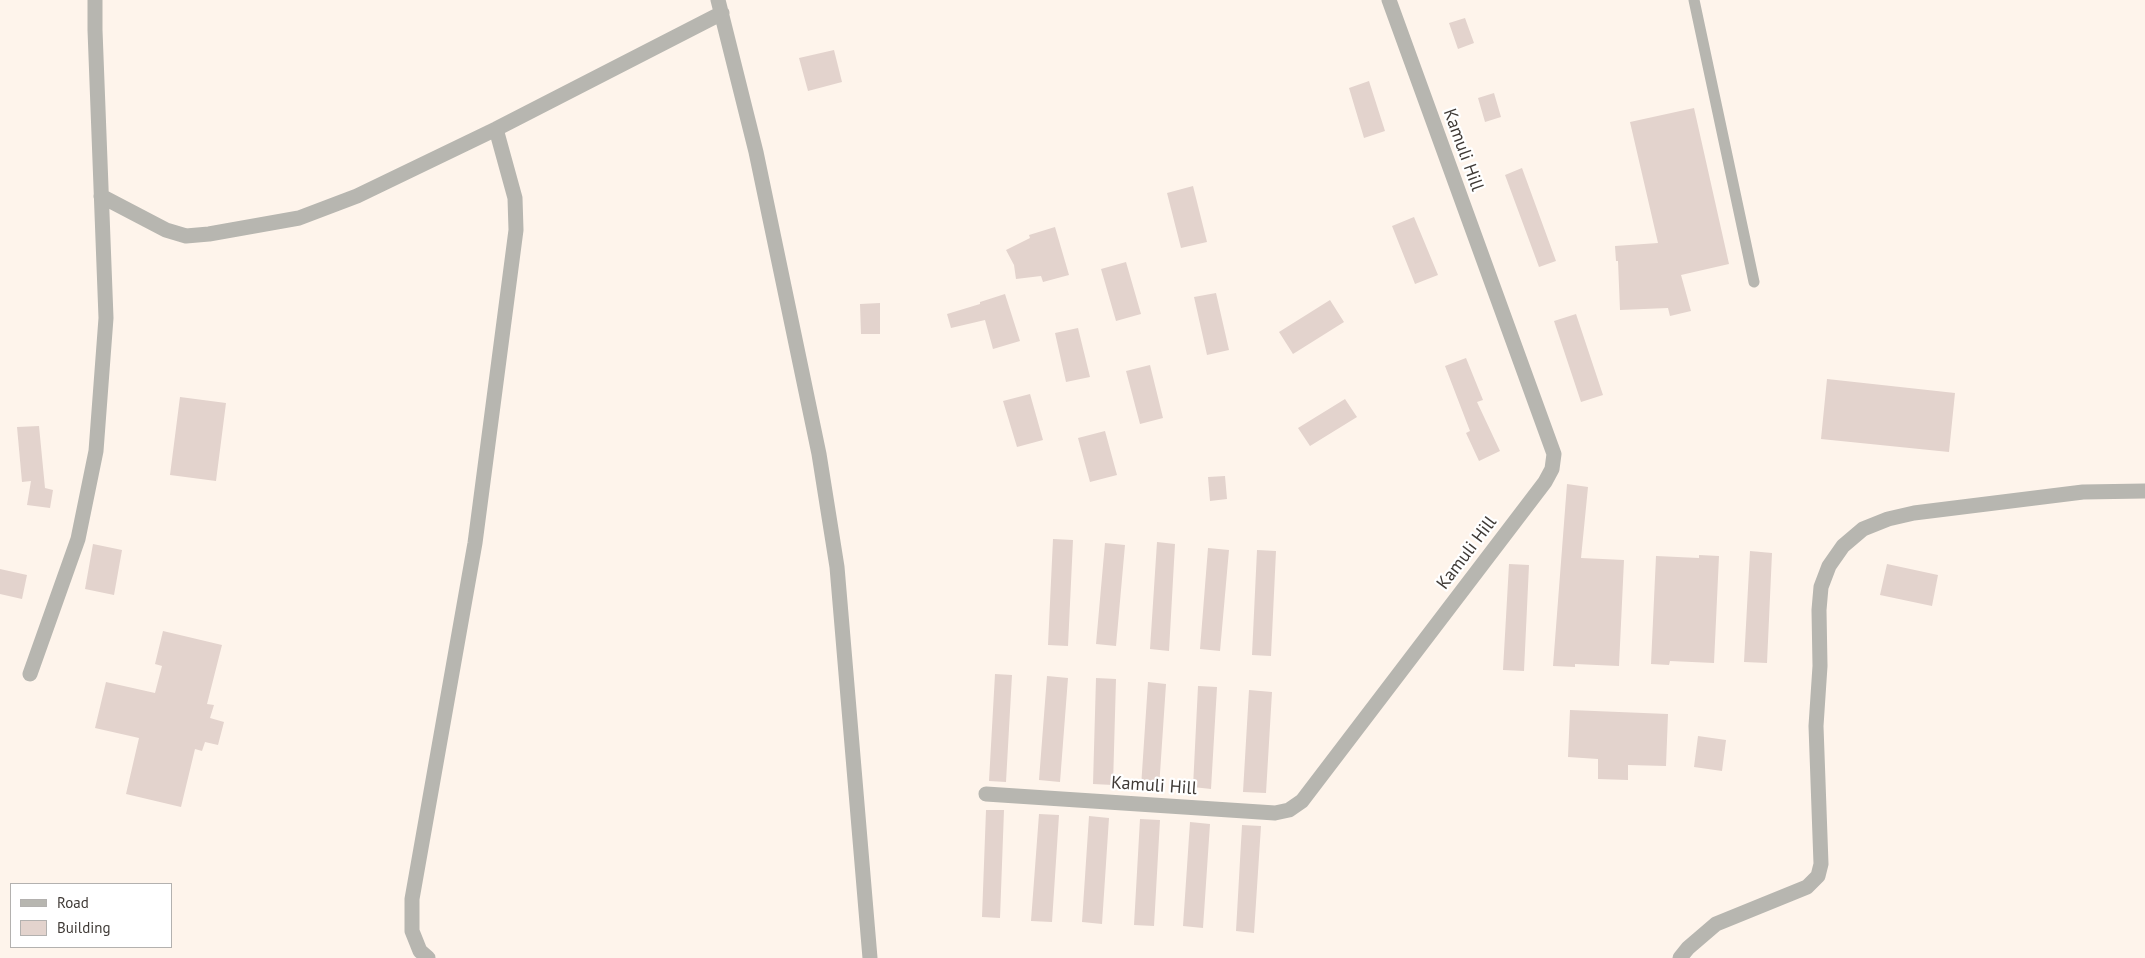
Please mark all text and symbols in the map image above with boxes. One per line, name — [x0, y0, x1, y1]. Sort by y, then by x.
street label: Kamuli Hill — [1438, 106, 1488, 194]
street label: Kamuli Hill — [1432, 512, 1502, 594]
street label: Kamuli Hill — [1110, 772, 1198, 800]
legend — [10, 883, 172, 948]
text: Road — [57, 893, 89, 912]
text: Building — [57, 918, 111, 937]

